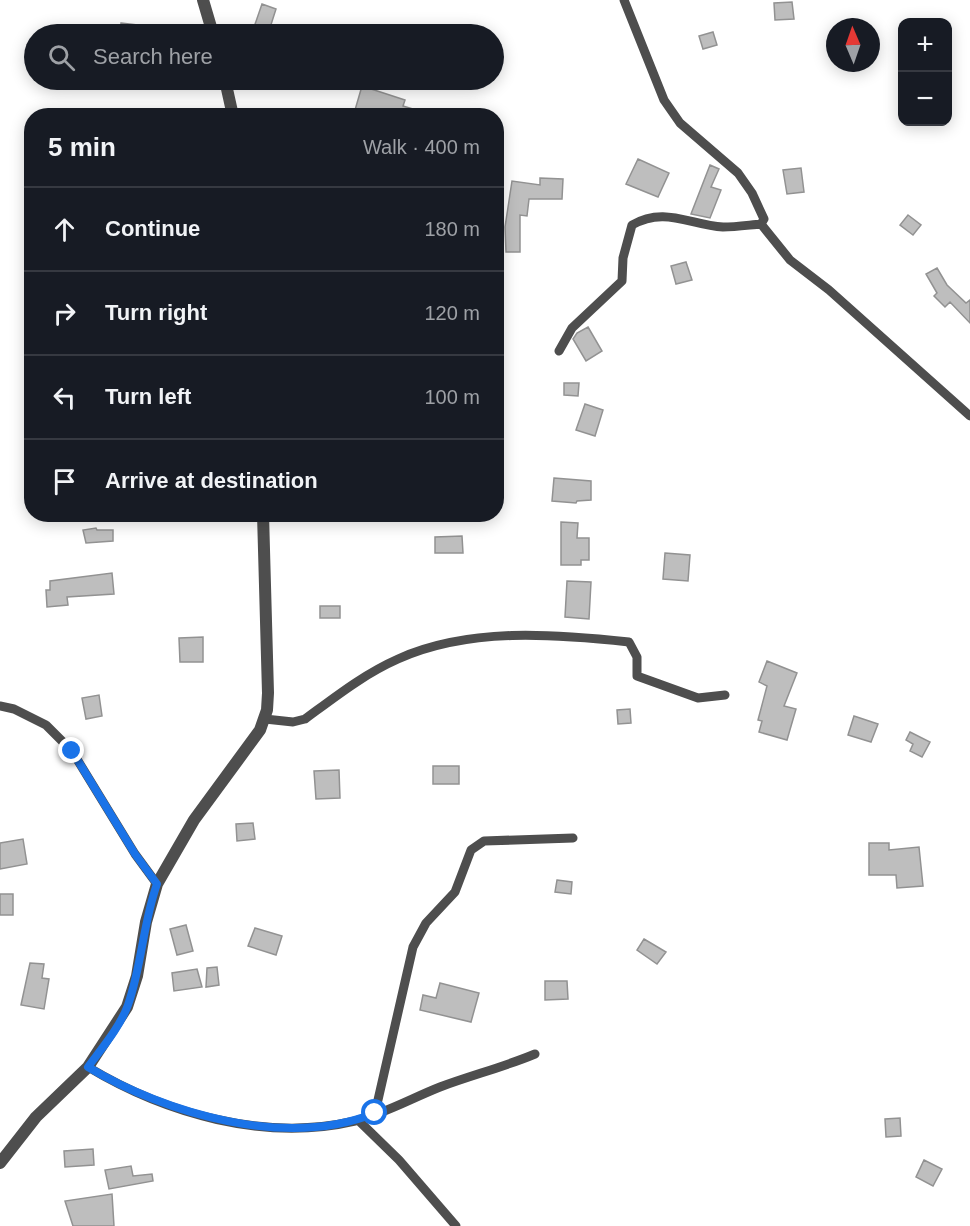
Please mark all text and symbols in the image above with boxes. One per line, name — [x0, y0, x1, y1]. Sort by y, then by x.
north arrow — [826, 18, 880, 72]
map controls — [898, 18, 952, 126]
button: + — [898, 18, 952, 72]
search box — [24, 24, 504, 90]
icon: search — [45, 41, 78, 74]
text: Search here — [93, 44, 213, 69]
button: − — [898, 72, 952, 126]
text: 5 min — [48, 132, 116, 162]
text: Walk · 400 m — [363, 136, 480, 158]
icon: ahead — [48, 213, 81, 246]
text: Continue — [105, 216, 200, 241]
text: 180 m — [424, 218, 480, 240]
icon: right — [48, 297, 81, 330]
text: Turn right — [105, 300, 207, 325]
text: 120 m — [424, 302, 480, 324]
icon: left — [48, 381, 81, 414]
text: Turn left — [105, 384, 191, 409]
text: 100 m — [424, 386, 480, 408]
icon: arrive — [48, 465, 81, 498]
text: Arrive at destination — [105, 468, 318, 493]
route end — [58, 737, 84, 763]
route start — [361, 1099, 387, 1125]

